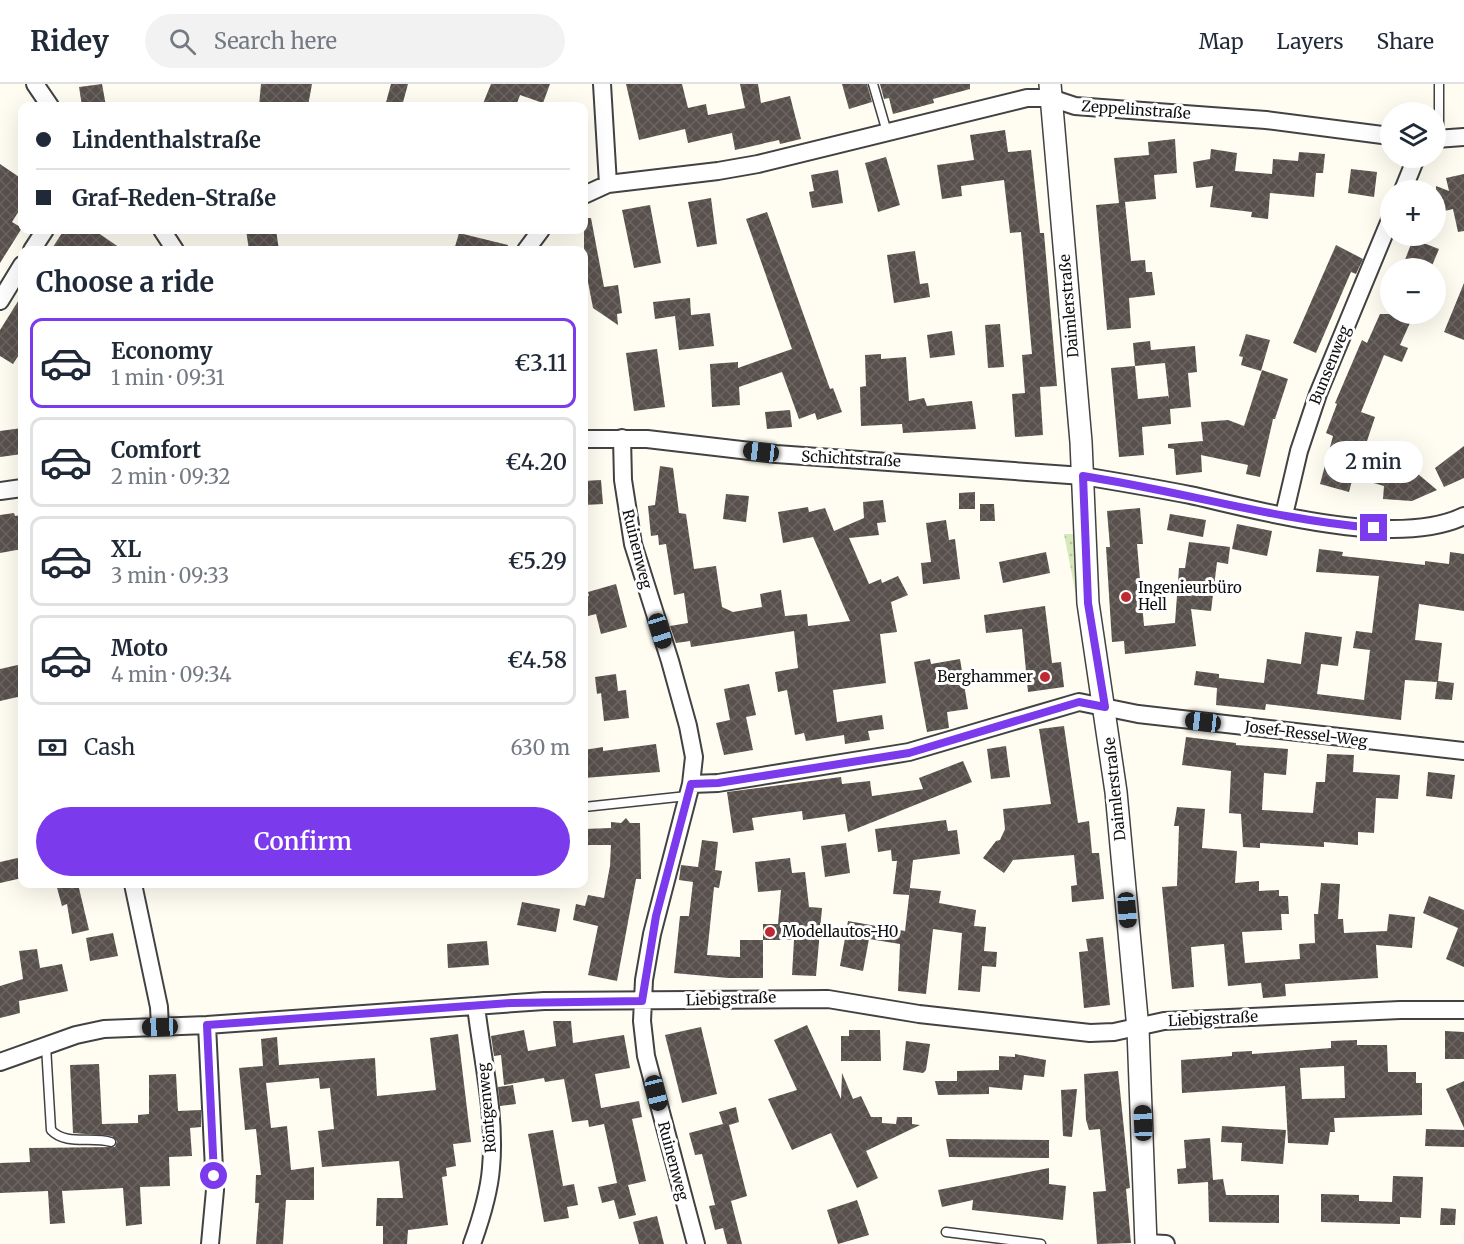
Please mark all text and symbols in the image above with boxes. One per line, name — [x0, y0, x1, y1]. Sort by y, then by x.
search box — [145, 14, 565, 68]
text: Ridey — [30, 23, 109, 59]
icon: search — [166, 25, 199, 58]
text: Search here — [214, 27, 337, 55]
text: Map — [1199, 28, 1244, 55]
text: Layers — [1277, 28, 1344, 55]
text: Share — [1377, 28, 1434, 55]
street label: Zeppelinstraße — [1081, 96, 1191, 123]
map controls — [1380, 102, 1446, 324]
button: layers — [1380, 102, 1446, 168]
text: Lindenthalstraße — [72, 126, 261, 154]
button: + — [1380, 180, 1446, 246]
text: Graf-Reden-Straße — [72, 184, 276, 212]
street label: Daimlerstraße — [1054, 253, 1082, 359]
button: − — [1380, 258, 1446, 324]
text: Choose a ride — [36, 265, 214, 299]
street label: Bunsenweg — [1305, 322, 1354, 407]
icon: car — [39, 336, 93, 390]
text: Economy — [111, 337, 212, 365]
text: €3.11 — [514, 349, 567, 377]
text: 1 min · 09:31 — [111, 365, 225, 390]
icon: car — [39, 435, 93, 489]
text: Comfort — [111, 436, 201, 464]
car — [742, 441, 780, 463]
callout: 2 min — [1324, 441, 1424, 483]
street label: Schichtstraße — [801, 446, 902, 471]
text: €4.20 — [505, 448, 567, 476]
text: 2 min — [1345, 449, 1402, 474]
text: 2 min · 09:32 — [111, 464, 230, 489]
street label: Ruinenweg — [618, 507, 657, 591]
route end — [1360, 514, 1387, 541]
icon: car — [39, 534, 93, 588]
text: XL — [111, 535, 141, 563]
text: €5.29 — [508, 547, 567, 575]
text: 3 min · 09:33 — [111, 563, 229, 588]
place label: Ingenieurbüro Hell — [1138, 578, 1242, 614]
marker: Ingenieurbüro Hell — [1119, 590, 1133, 604]
car — [646, 611, 674, 651]
icon: car — [39, 633, 93, 687]
text: Moto — [111, 634, 168, 662]
text: €4.58 — [507, 646, 567, 674]
text: 4 min · 09:34 — [111, 662, 232, 687]
place label: Berghammer — [937, 667, 1033, 686]
marker: Berghammer — [1038, 670, 1052, 684]
car — [1184, 711, 1222, 733]
street label: Josef-Ressel-Weg — [1243, 716, 1369, 750]
icon: cash — [36, 731, 69, 764]
text: Cash — [84, 733, 135, 761]
text: 630 m — [510, 735, 570, 760]
street label: Daimlerstraße — [1100, 736, 1129, 842]
button: Confirm — [36, 807, 570, 876]
car — [1116, 891, 1138, 929]
place label: Modellautos-H0 — [782, 922, 898, 941]
marker: Modellautos-H0 — [763, 925, 777, 939]
street label: Liebigstraße — [686, 987, 777, 1010]
street label: Liebigstraße — [1167, 1007, 1259, 1030]
car — [142, 1017, 178, 1037]
street label: Röntgenweg — [473, 1062, 500, 1154]
car — [643, 1073, 669, 1113]
car — [1133, 1105, 1153, 1141]
street label: Ruinenweg — [654, 1119, 693, 1203]
route start — [200, 1162, 227, 1189]

